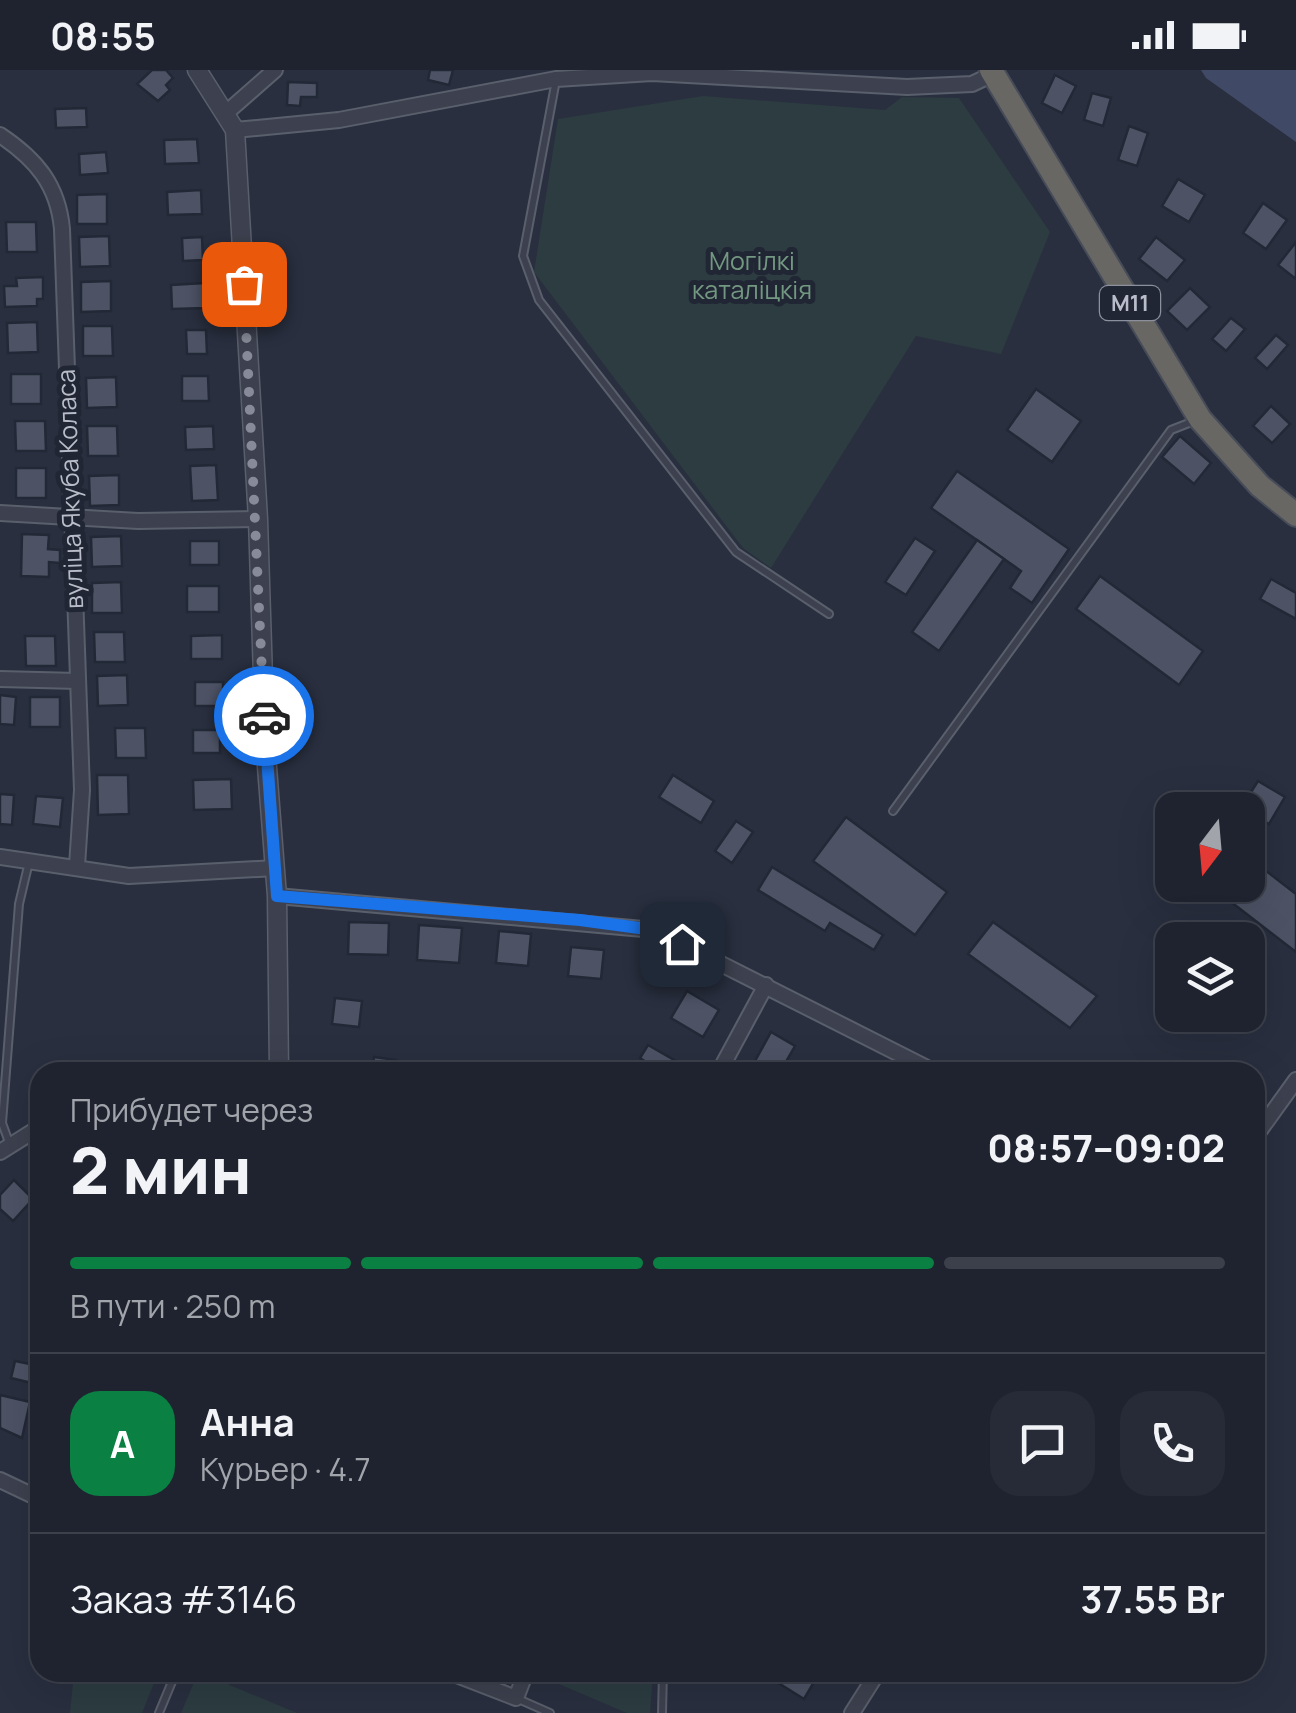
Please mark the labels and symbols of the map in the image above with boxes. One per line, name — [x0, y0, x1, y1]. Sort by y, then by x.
pin — [202, 242, 287, 327]
park label: Могілкі каталіцкія — [692, 243, 812, 307]
road number: М11 — [1100, 286, 1160, 320]
street label: вуліца Якуба Коласа — [48, 368, 91, 610]
courier — [214, 666, 314, 766]
north arrow — [1155, 792, 1265, 902]
pin — [640, 902, 725, 987]

